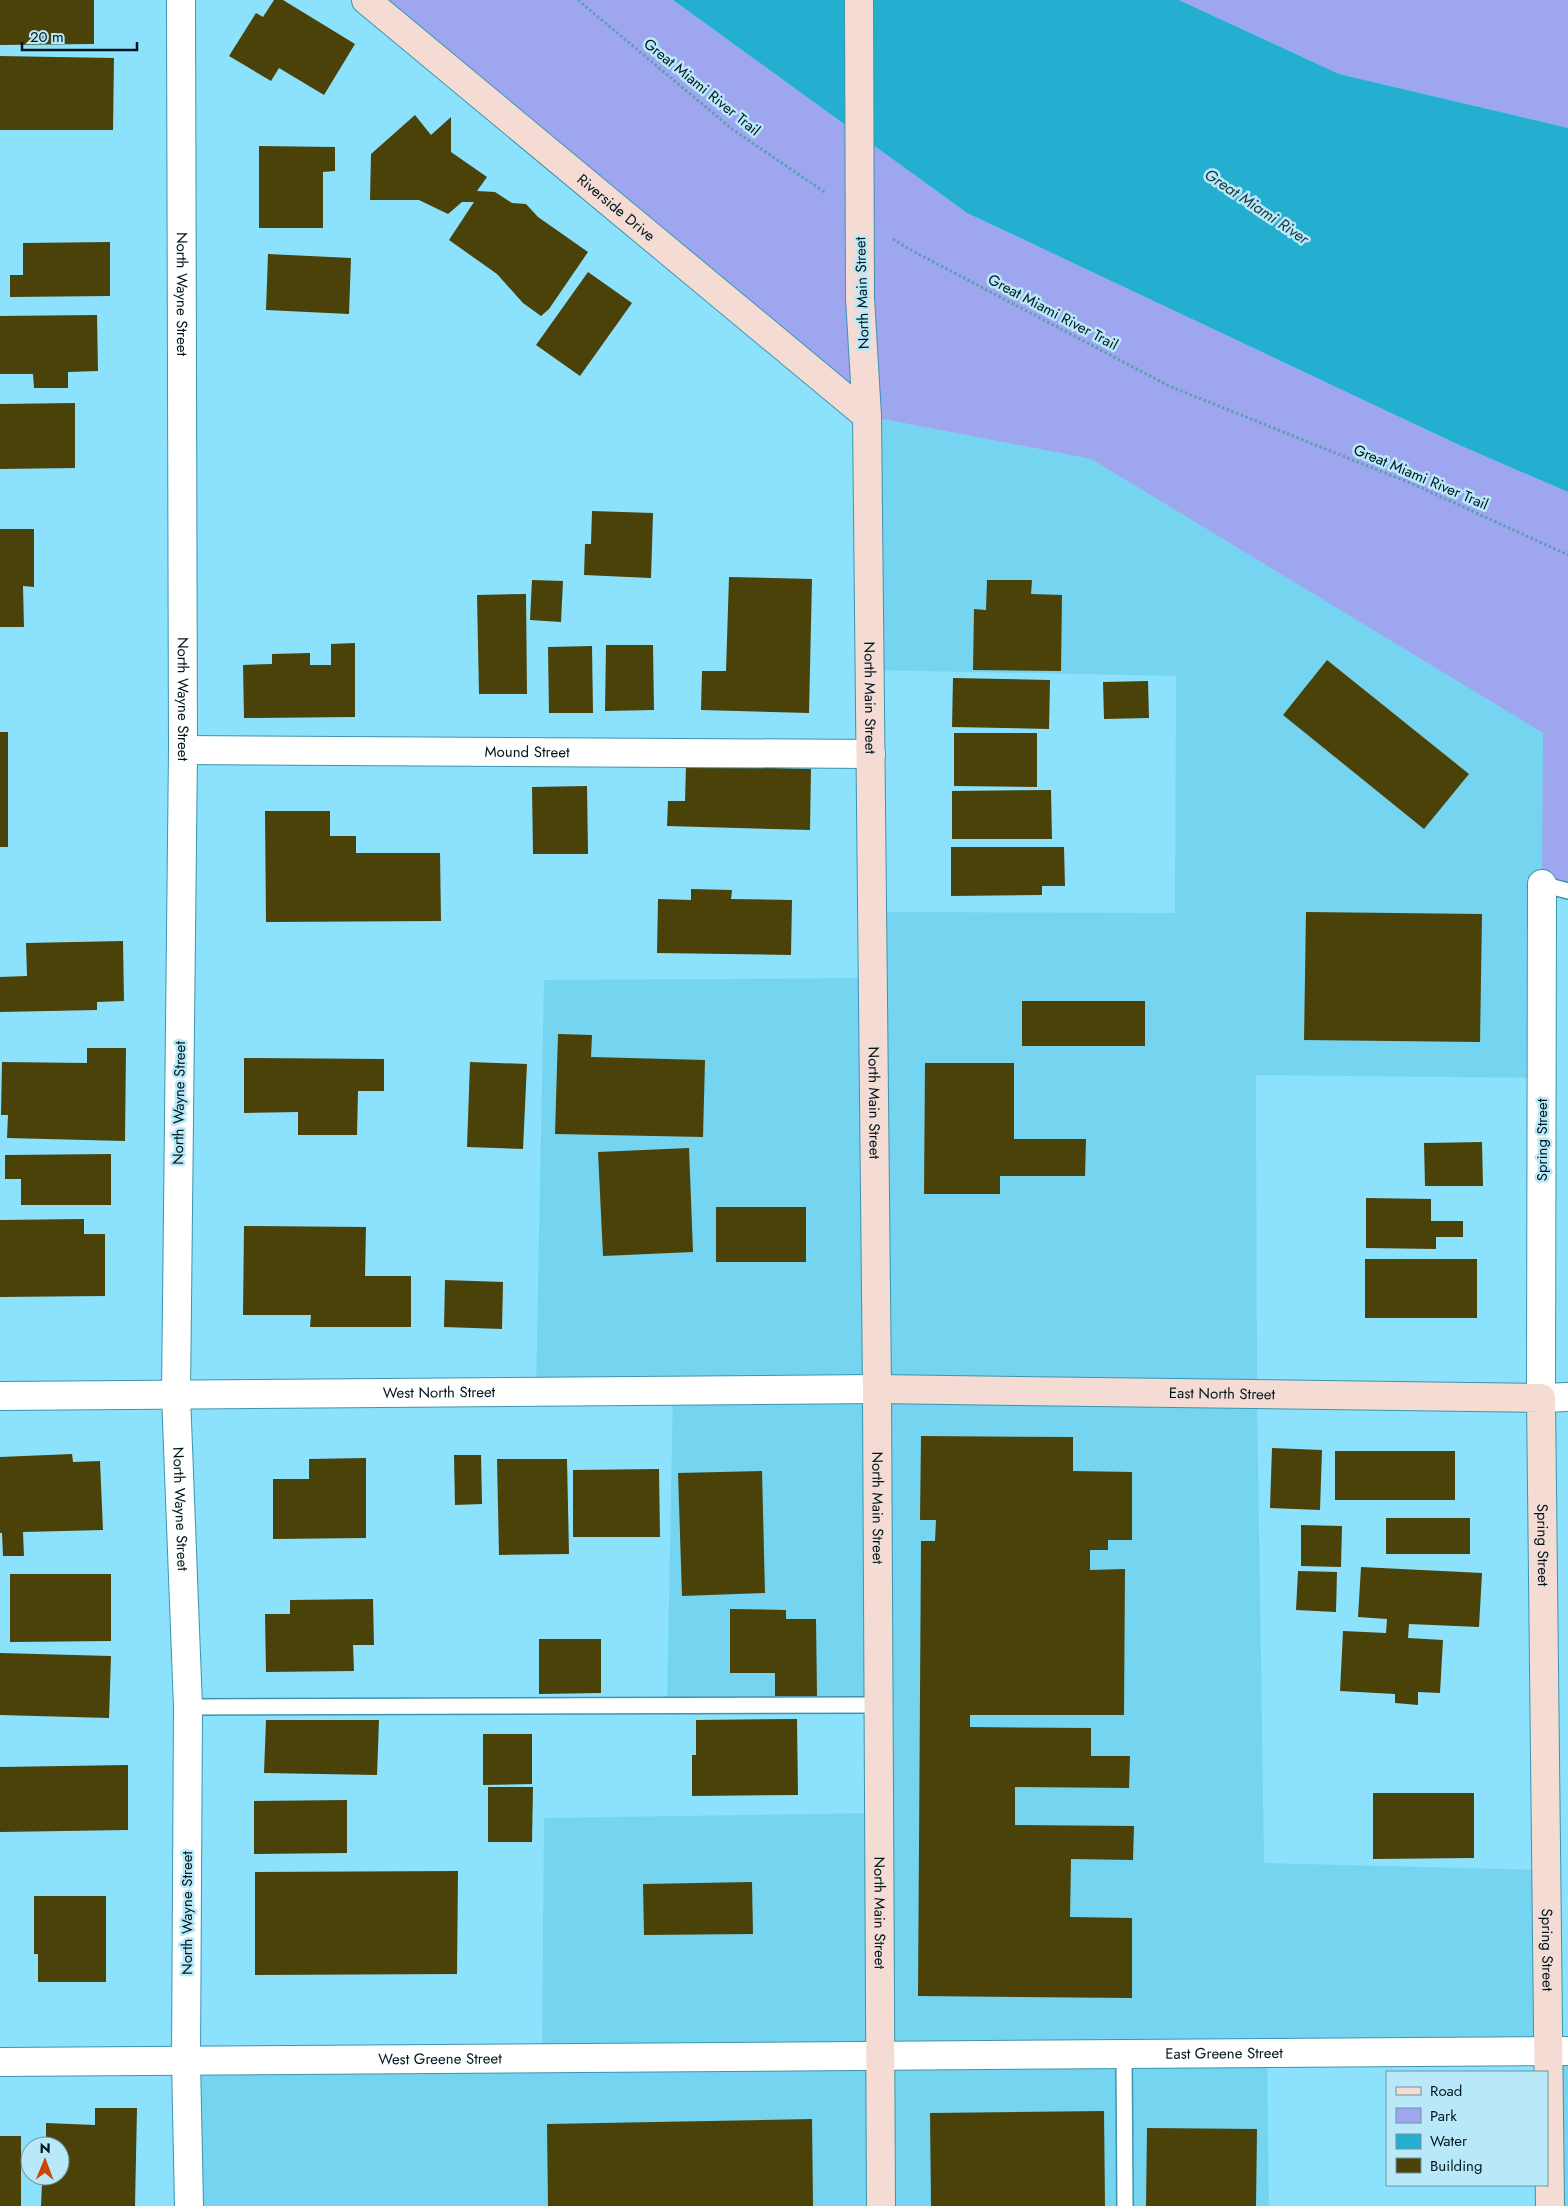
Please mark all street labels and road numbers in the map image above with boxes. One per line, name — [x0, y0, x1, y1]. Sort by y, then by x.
street label: Great Miami River Trail — [639, 33, 765, 141]
street label: Riverside Drive — [572, 169, 660, 247]
street label: North Wayne Street — [171, 232, 193, 356]
street label: North Main Street — [849, 236, 875, 350]
street label: Great Miami River Trail — [984, 268, 1122, 356]
street label: Great Miami River Trail — [1350, 439, 1492, 515]
street label: North Wayne Street — [172, 637, 194, 762]
street label: North Main Street — [858, 641, 881, 755]
street label: Mound Street — [484, 741, 570, 763]
street label: North Wayne Street — [167, 1040, 191, 1165]
street label: North Main Street — [862, 1046, 886, 1160]
street label: Spring Street — [1531, 1098, 1553, 1181]
street label: West North Street — [383, 1381, 496, 1404]
street label: East North Street — [1169, 1382, 1276, 1405]
street label: North Wayne Street — [167, 1446, 194, 1572]
street label: North Main Street — [866, 1451, 889, 1564]
street label: Spring Street — [1531, 1503, 1554, 1587]
street label: North Wayne Street — [176, 1851, 198, 1975]
street label: North Main Street — [868, 1856, 891, 1969]
street label: Spring Street — [1536, 1908, 1559, 1992]
street label: East Greene Street — [1165, 2042, 1283, 2065]
street label: West Greene Street — [378, 2047, 502, 2070]

